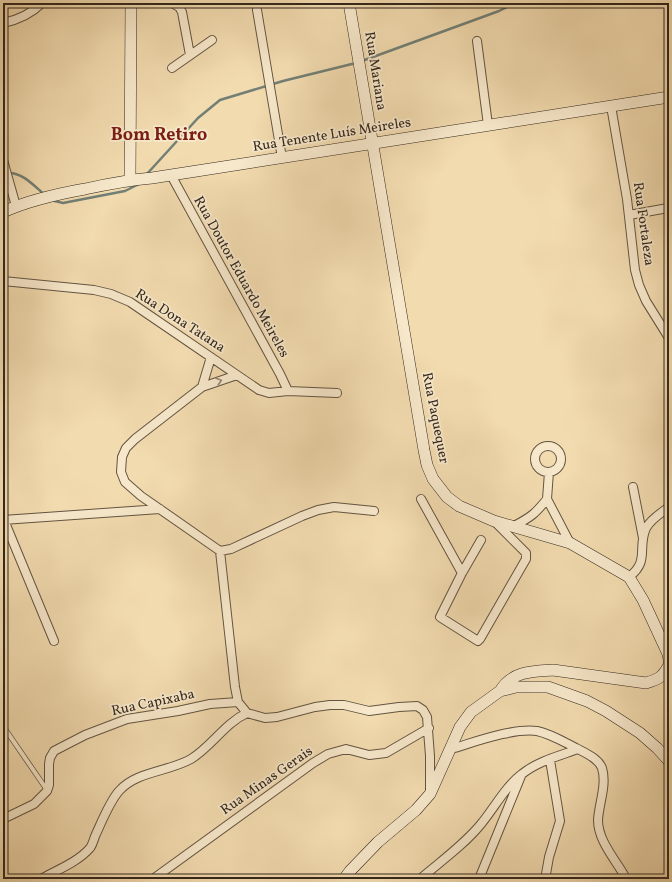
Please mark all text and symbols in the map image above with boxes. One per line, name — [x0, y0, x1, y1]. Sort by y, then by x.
street label: Rua Mariana — [359, 30, 391, 112]
street label: Rua Tenente Luís Meireles — [252, 113, 412, 157]
district label: Bom Retiro — [111, 123, 207, 148]
street label: Rua Fortaleza — [628, 181, 658, 267]
street label: Rua Doutor Eduardo Meireles — [189, 193, 293, 361]
street label: Rua Dona Tatana — [131, 285, 229, 357]
street label: Rua Paquequer — [417, 371, 453, 465]
one-way arrow — [216, 377, 223, 386]
street label: Rua Capixaba — [110, 685, 196, 721]
street label: Rua Minas Gerais — [217, 742, 317, 820]

